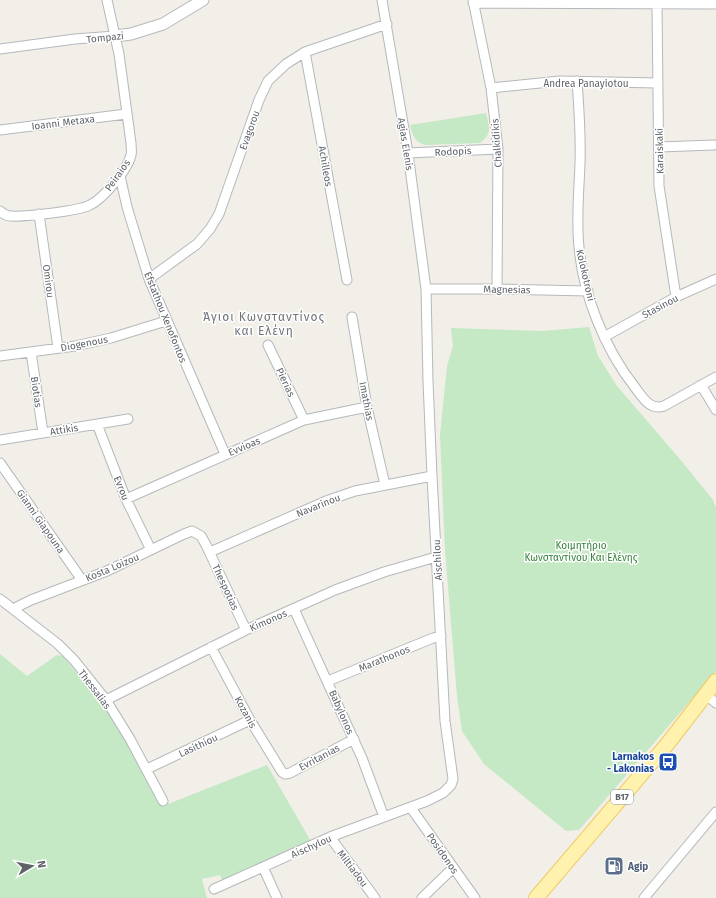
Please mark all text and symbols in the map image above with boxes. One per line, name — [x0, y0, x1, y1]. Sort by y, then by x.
street label: Tompazi — [86, 30, 125, 46]
street label: Andrea Panayiotou — [543, 78, 629, 90]
street label: Evagorou — [237, 109, 263, 152]
street label: Ioanni Metaxa — [31, 113, 95, 133]
street label: Agias Elenis — [395, 117, 415, 172]
street label: Chalkidikis — [489, 118, 505, 168]
street label: Karaiskaki — [654, 128, 666, 174]
street label: Achilleos — [316, 145, 335, 188]
street label: Rodopis — [434, 145, 472, 159]
street label: Peiraios — [103, 157, 133, 194]
street label: Kolokotroni — [573, 248, 597, 303]
street label: Omirou — [40, 264, 56, 299]
street label: Efstathou Xenofontos — [141, 270, 189, 365]
street label: Magnesias — [483, 284, 531, 296]
street label: Stasinou — [640, 292, 681, 321]
district label: Άγιοι Κωνσταντίνος και Ελένη — [203, 310, 325, 338]
street label: Diogenous — [60, 333, 109, 354]
street label: Pierias — [273, 366, 297, 399]
street label: Biotias — [28, 376, 44, 409]
street label: Imathias — [356, 381, 376, 422]
street label: Attikis — [49, 422, 79, 438]
street label: Evvioas — [227, 435, 262, 459]
street label: Evrou — [111, 474, 131, 502]
street label: Gianni Giapouna — [14, 487, 67, 556]
street label: Navarinou — [295, 492, 342, 520]
street label: Aischilou — [431, 539, 445, 581]
park label: Κοιμητήριο Κωνσταντίνου Και Ελένης — [525, 540, 638, 564]
street label: Kosta Loizou — [84, 551, 141, 585]
street label: Thespotias — [209, 563, 241, 613]
street label: Kimonos — [248, 607, 289, 634]
street label: Marathonos — [357, 643, 412, 675]
street label: Thessalias — [75, 667, 113, 712]
street label: Babylonos — [326, 688, 356, 737]
street label: Kozanis — [232, 694, 259, 731]
street label: Lasithiou — [177, 732, 220, 760]
street label: Evritanias — [297, 742, 342, 774]
place label: Larnakos - Lakonias — [607, 751, 654, 775]
bus stop icon: Larnakos - Lakonias — [657, 751, 679, 773]
road number: B17 — [611, 790, 633, 804]
street label: Posidonos — [424, 831, 461, 877]
street label: Aischylou — [289, 833, 334, 861]
north arrow — [12, 846, 52, 886]
street label: Miltiadou — [334, 848, 370, 889]
fuel station icon: Agip — [603, 855, 625, 877]
text: N — [34, 860, 48, 869]
place label: Agip — [627, 861, 648, 873]

